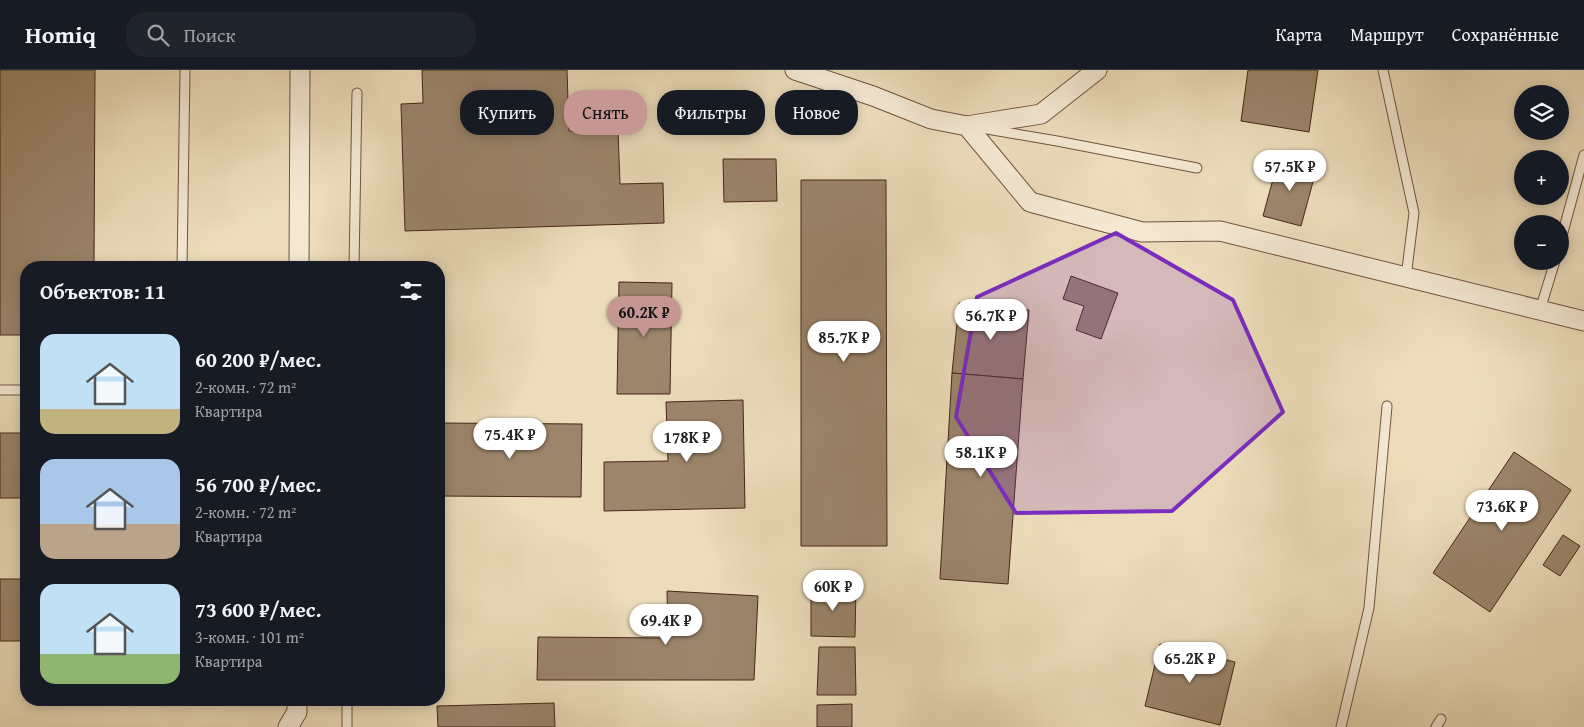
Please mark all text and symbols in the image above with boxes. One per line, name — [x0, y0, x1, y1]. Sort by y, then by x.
search box — [126, 12, 476, 57]
text: Homiq — [25, 17, 96, 52]
icon: search — [144, 21, 172, 49]
text: Поиск — [184, 21, 235, 49]
text: Карта — [1276, 21, 1322, 48]
text: Маршрут — [1350, 21, 1424, 48]
text: Сохранённые — [1452, 21, 1559, 48]
map controls — [1514, 85, 1569, 270]
button: layers — [1514, 85, 1569, 140]
chip: Купить — [460, 90, 554, 135]
chip: Снять — [564, 90, 647, 135]
chip: Фильтры — [657, 90, 765, 135]
chip: Новое — [775, 90, 858, 135]
pin: 57.5K ₽ — [1244, 150, 1336, 192]
button: + — [1514, 150, 1569, 205]
text: 57.5K ₽ — [1264, 154, 1316, 178]
button: − — [1514, 215, 1569, 270]
text: Объектов: 11 — [40, 276, 166, 307]
icon: filters — [397, 277, 425, 305]
pin: 60.2K ₽ — [598, 296, 690, 338]
pin: 56.7K ₽ — [945, 298, 1037, 341]
text: 60.2K ₽ — [618, 300, 670, 324]
text: 56.7K ₽ — [965, 303, 1017, 327]
pin: 85.7K ₽ — [798, 320, 890, 363]
text: 85.7K ₽ — [818, 325, 870, 349]
text: 60 200 ₽/мес. — [195, 344, 321, 375]
icon: home — [80, 354, 140, 414]
text: 2-комн. · 72 m² — [195, 375, 296, 399]
text: Квартира — [195, 399, 262, 423]
pin: 75.4K ₽ — [464, 418, 556, 460]
pin: 178K ₽ — [646, 420, 728, 463]
text: 75.4K ₽ — [484, 422, 536, 446]
text: 178K ₽ — [664, 425, 710, 449]
pin: 58.1K ₽ — [935, 436, 1027, 478]
text: 58.1K ₽ — [955, 440, 1007, 464]
text: 56 700 ₽/мес. — [195, 469, 321, 500]
icon: home — [80, 479, 140, 539]
pin: 73.6K ₽ — [1456, 490, 1548, 532]
text: 73.6K ₽ — [1476, 494, 1528, 518]
text: 2-комн. · 72 m² — [195, 500, 296, 524]
text: Квартира — [195, 524, 262, 548]
pin: 60K ₽ — [798, 570, 868, 612]
text: 60K ₽ — [814, 574, 852, 598]
text: 73 600 ₽/мес. — [195, 594, 321, 625]
icon: home — [80, 604, 140, 664]
pin: 69.4K ₽ — [620, 604, 712, 646]
text: 69.4K ₽ — [640, 608, 692, 632]
text: 3-комн. · 101 m² — [195, 625, 304, 649]
pin: 65.2K ₽ — [1144, 642, 1236, 684]
text: 65.2K ₽ — [1164, 646, 1216, 670]
text: Квартира — [195, 649, 262, 673]

